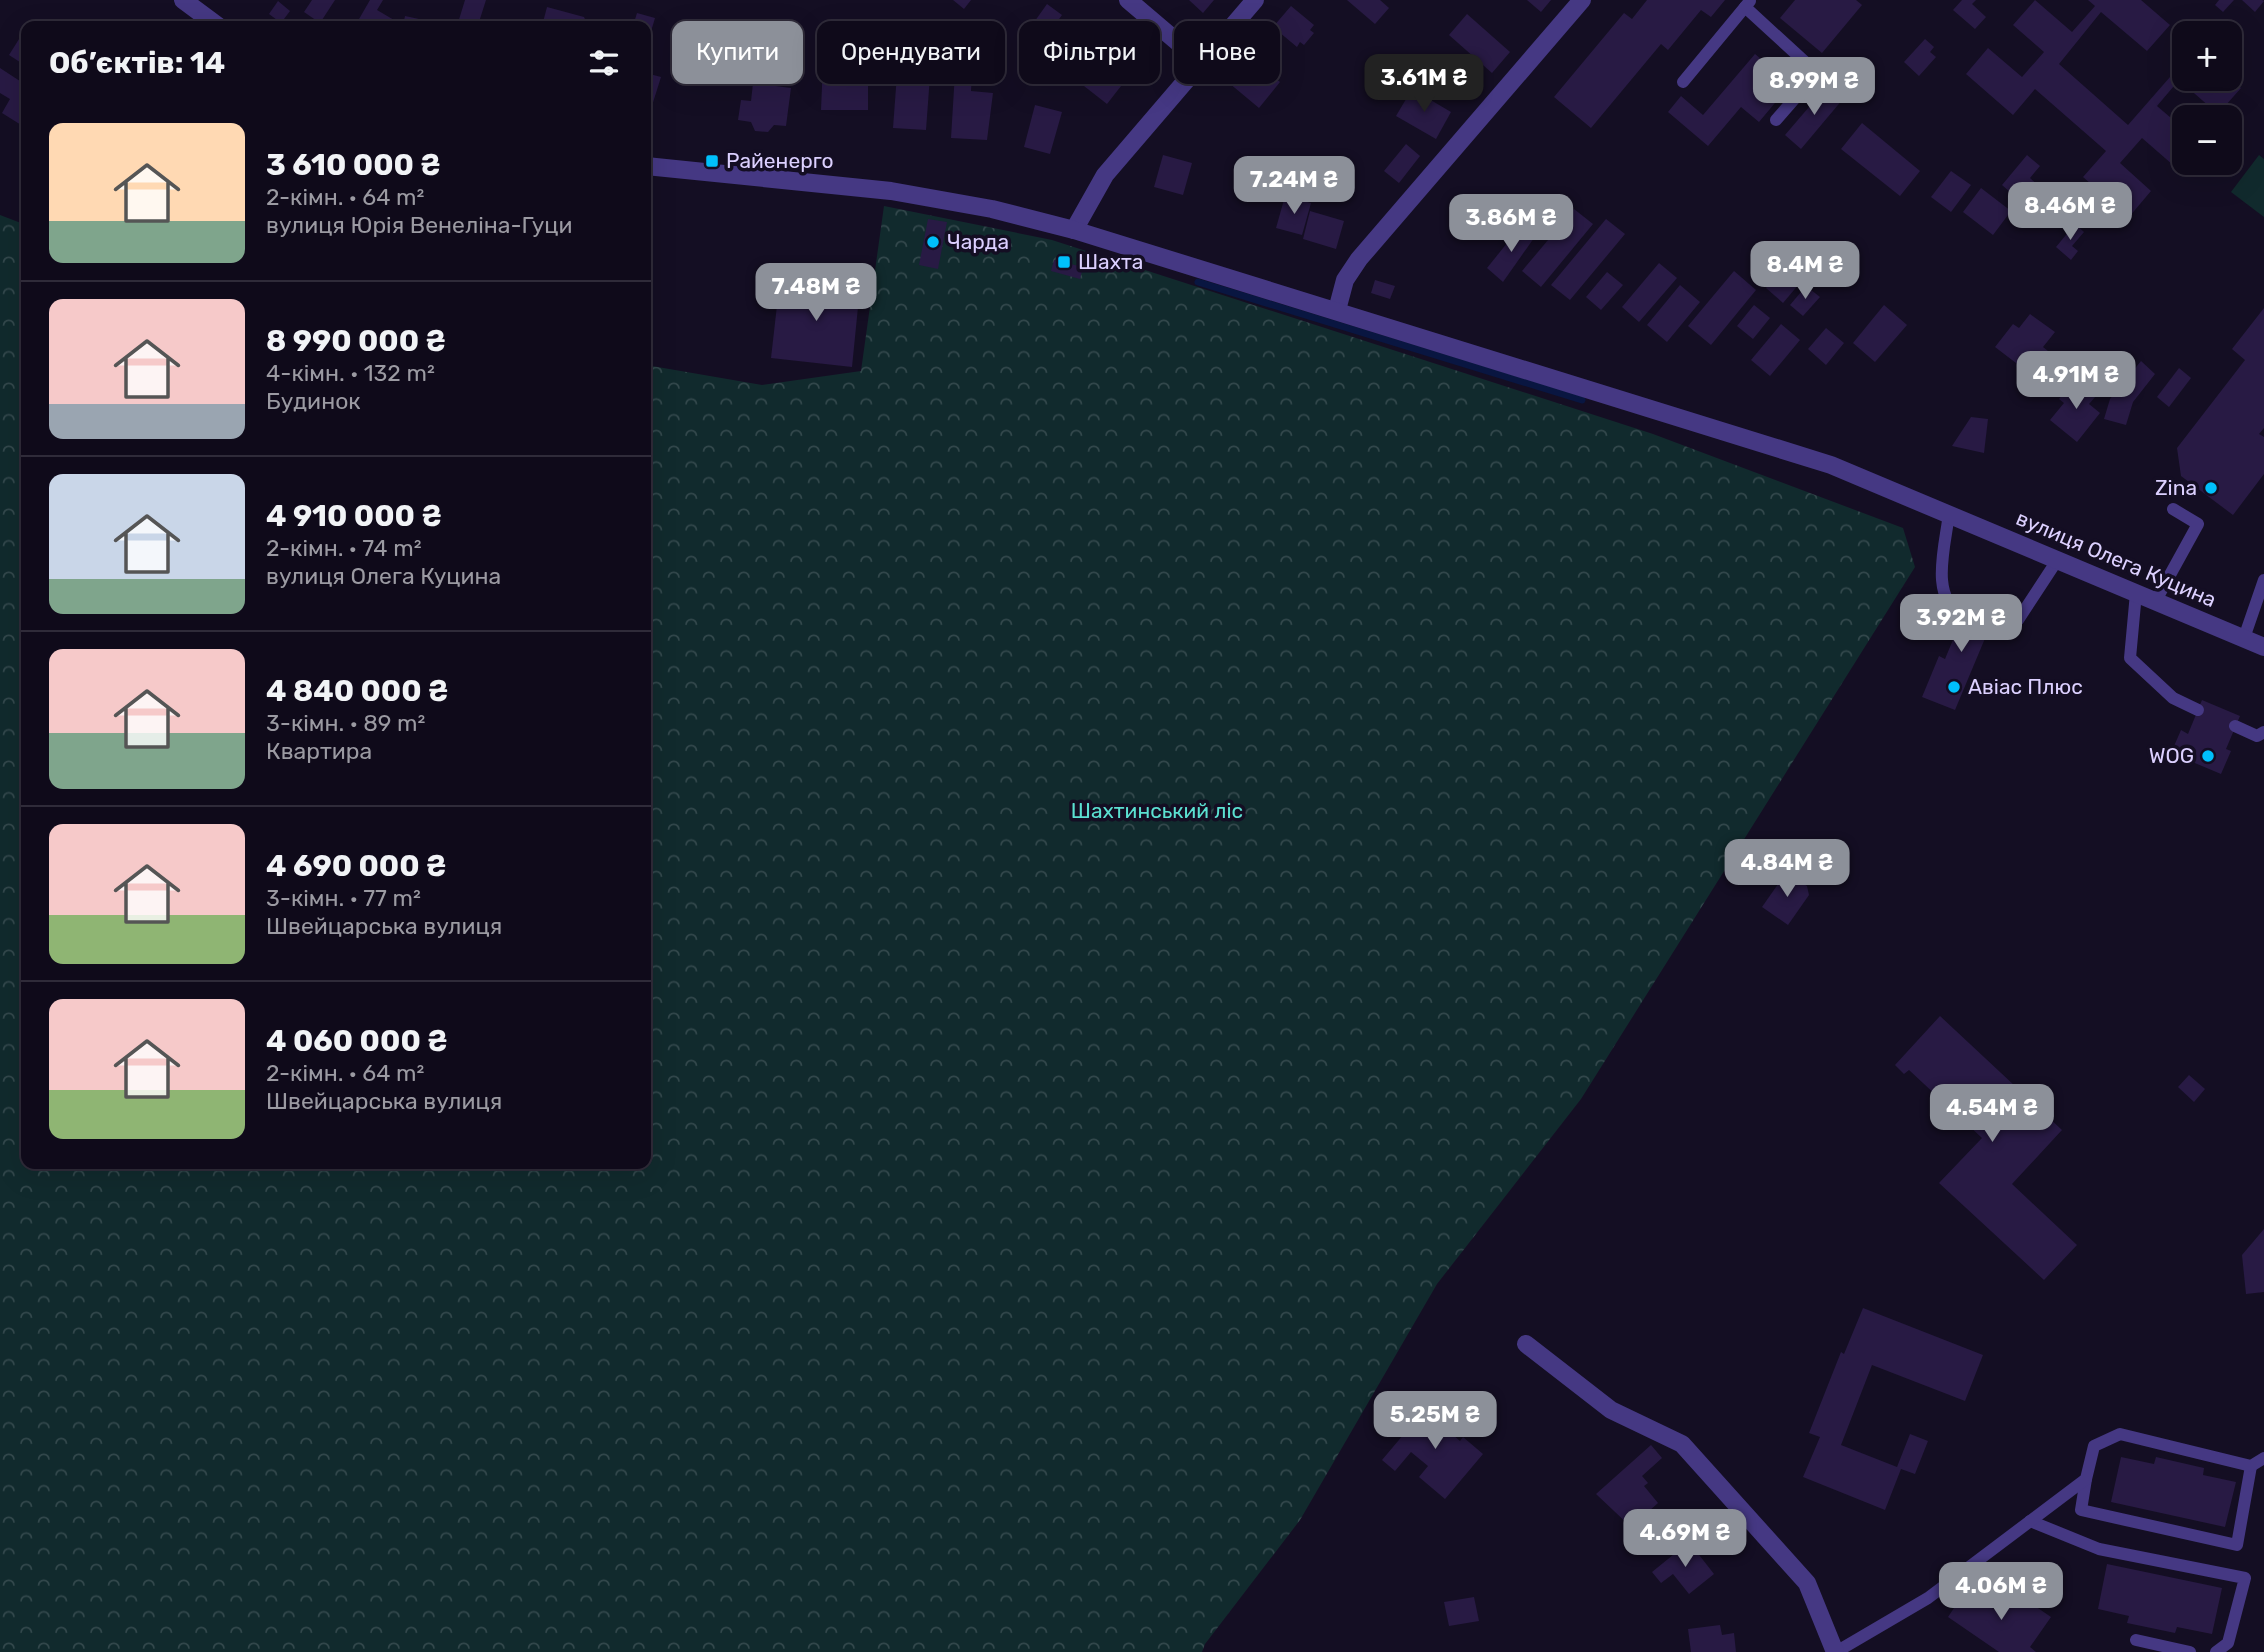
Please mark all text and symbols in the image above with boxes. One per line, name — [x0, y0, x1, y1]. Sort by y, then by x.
chip: Купити — [672, 21, 803, 84]
chip: Орендувати — [817, 21, 1005, 84]
chip: Фільтри — [1019, 21, 1160, 84]
chip: Нове — [1174, 21, 1280, 84]
map controls — [2172, 21, 2242, 175]
button: + — [2172, 21, 2242, 91]
icon: filters — [585, 44, 623, 82]
text: Об’єктів: 14 — [49, 45, 225, 81]
pin: 3.61M ₴ — [1359, 54, 1489, 114]
pin: 8.99M ₴ — [1749, 58, 1879, 117]
text: 3.61M ₴ — [1380, 63, 1468, 91]
text: 8.99M ₴ — [1769, 66, 1859, 94]
button: − — [2172, 105, 2242, 175]
text: 3 610 000 ₴ — [266, 147, 441, 183]
place label: Райенерго — [726, 148, 834, 173]
icon: home — [105, 151, 189, 235]
marker: Райенерго — [704, 153, 720, 169]
pin: 7.24M ₴ — [1229, 156, 1359, 216]
text: 7.24M ₴ — [1250, 165, 1338, 193]
pin: 8.46M ₴ — [2005, 182, 2135, 242]
text: 2-кімн. · 64 m² — [266, 183, 424, 211]
text: 8.46M ₴ — [2024, 191, 2116, 219]
pin: 3.86M ₴ — [1446, 194, 1576, 254]
text: 3.86M ₴ — [1465, 203, 1557, 231]
text: вулиця Юрія Венеліна-Гуци — [266, 211, 572, 239]
place label: Чарда — [947, 229, 1009, 254]
marker: Чарда — [925, 234, 941, 250]
pin: 8.4M ₴ — [1748, 242, 1862, 301]
place label: Шахта — [1078, 249, 1143, 274]
text: 8.4M ₴ — [1766, 250, 1844, 278]
marker: Шахта — [1056, 254, 1072, 270]
pin: 7.48M ₴ — [751, 264, 881, 323]
text: 7.48M ₴ — [771, 272, 861, 300]
text: 8 990 000 ₴ — [266, 323, 446, 359]
icon: home — [105, 327, 189, 411]
pin: 4.91M ₴ — [2011, 352, 2141, 411]
text: 4-кімн. · 132 m² — [266, 359, 435, 387]
text: 4.91M ₴ — [2033, 360, 2119, 388]
text: Будинок — [266, 387, 361, 415]
place label: Zina — [2155, 475, 2197, 500]
marker: Zina — [2203, 480, 2219, 496]
text: 4 910 000 ₴ — [266, 498, 442, 534]
icon: home — [105, 502, 189, 586]
street label: вулиця Олега Куцина — [2012, 505, 2220, 612]
text: 2-кімн. · 74 m² — [266, 534, 422, 562]
text: вулиця Олега Куцина — [266, 562, 501, 590]
pin: 3.92M ₴ — [1896, 594, 2026, 654]
text: 3.92M ₴ — [1916, 603, 2006, 631]
text: 4 840 000 ₴ — [266, 673, 448, 709]
place label: Авіас Плюс — [1968, 674, 2083, 699]
icon: home — [105, 677, 189, 761]
marker: Авіас Плюс — [1946, 679, 1962, 695]
text: 3-кімн. · 89 m² — [266, 709, 425, 737]
text: Квартира — [266, 737, 372, 765]
place label: WOG — [2149, 743, 2194, 768]
marker: WOG — [2200, 748, 2216, 764]
park label: Шахтинський ліс — [1071, 798, 1243, 823]
pin: 4.84M ₴ — [1722, 839, 1852, 899]
text: 4 690 000 ₴ — [266, 848, 446, 884]
text: 4.84M ₴ — [1741, 848, 1833, 876]
icon: home — [105, 852, 189, 936]
text: 3-кімн. · 77 m² — [266, 884, 421, 912]
text: Швейцарська вулиця — [266, 912, 502, 940]
text: 4 060 000 ₴ — [266, 1023, 448, 1059]
icon: home — [105, 1027, 189, 1111]
text: 2-кімн. · 64 m² — [266, 1059, 424, 1087]
pin: 4.54M ₴ — [1927, 1084, 2057, 1144]
text: Швейцарська вулиця — [266, 1087, 502, 1115]
text: 4.54M ₴ — [1946, 1093, 2038, 1121]
pin: 5.25M ₴ — [1370, 1392, 1500, 1451]
text: 5.25M ₴ — [1390, 1400, 1480, 1428]
pin: 4.69M ₴ — [1620, 1510, 1750, 1569]
text: 4.69M ₴ — [1639, 1518, 1731, 1546]
pin: 4.06M ₴ — [1936, 1562, 2066, 1622]
text: 4.06M ₴ — [1955, 1571, 2047, 1599]

